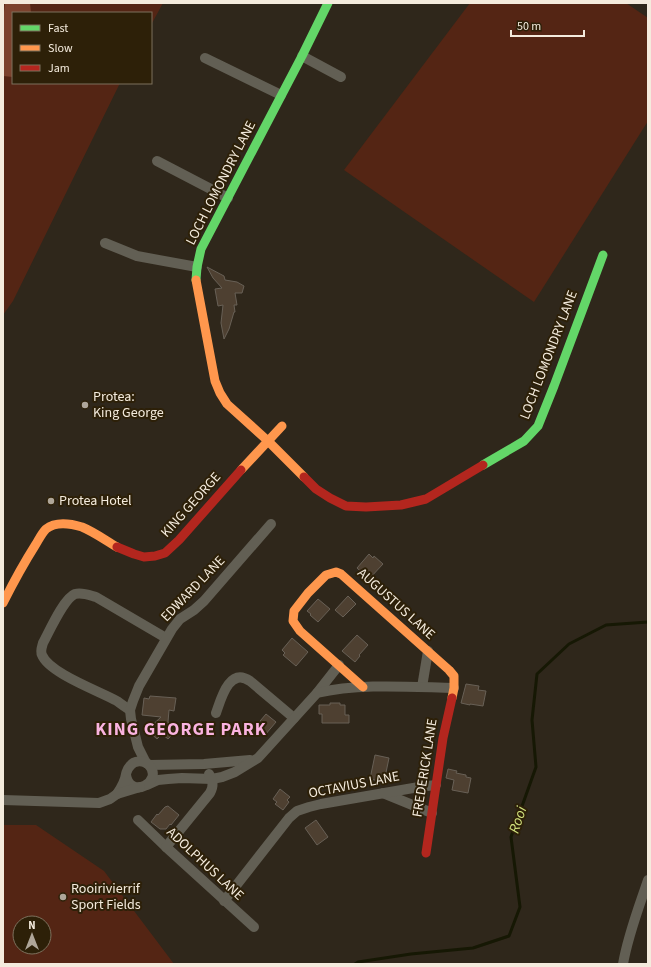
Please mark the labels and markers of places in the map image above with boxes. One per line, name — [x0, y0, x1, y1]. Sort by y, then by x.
place label: Protea: King George — [93, 387, 164, 423]
marker: Protea: King George — [80, 400, 90, 410]
place label: Protea Hotel — [59, 491, 132, 511]
marker: Protea Hotel — [46, 496, 56, 506]
place label: Rooirivierrif Sport Fields — [71, 879, 141, 915]
marker: Rooirivierrif Sport Fields — [58, 892, 68, 902]

